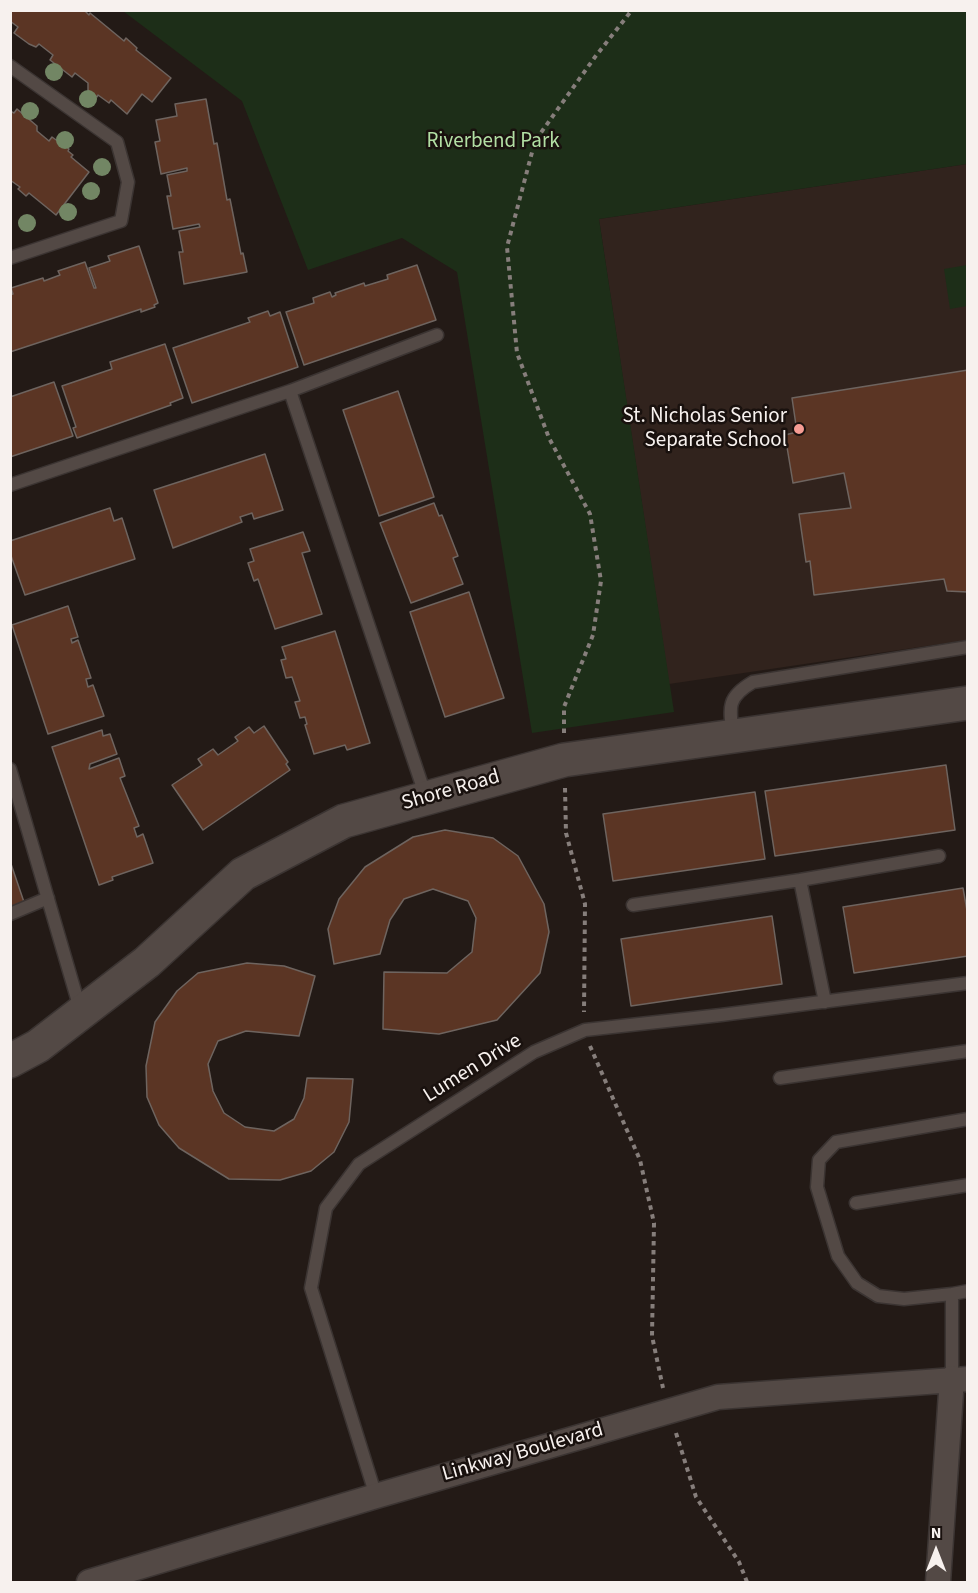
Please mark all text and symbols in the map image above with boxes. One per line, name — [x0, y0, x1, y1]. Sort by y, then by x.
park label: Riverbend Park — [426, 129, 560, 155]
place label: St. Nicholas Senior Separate School — [623, 404, 787, 454]
marker: St. Nicholas Senior Separate School — [792, 422, 806, 436]
street label: Shore Road — [399, 765, 503, 817]
street label: Lumen Drive — [419, 1029, 527, 1109]
street label: Linkway Boulevard — [440, 1418, 606, 1488]
north arrow — [906, 1521, 966, 1581]
text: N — [931, 1522, 941, 1544]

